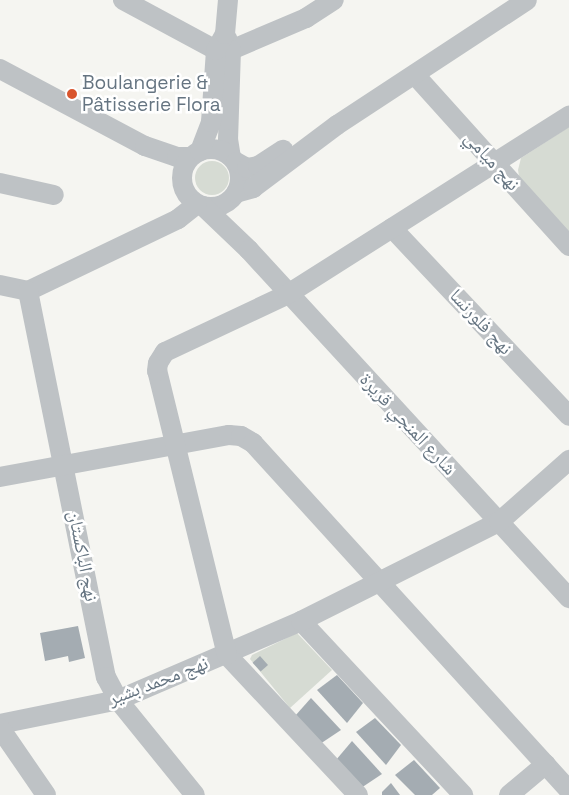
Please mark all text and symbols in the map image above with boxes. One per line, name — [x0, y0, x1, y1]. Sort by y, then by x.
place label: Boulangerie & Pâtisserie Flora — [82, 72, 221, 116]
marker: Boulangerie & Pâtisserie Flora — [66, 88, 78, 100]
street label: نهج ميامي — [459, 127, 525, 195]
street label: نهج فلورنسا — [445, 284, 517, 360]
street label: شارع المنجي قريرة — [355, 368, 461, 480]
street label: نهج الباكستان — [63, 509, 103, 603]
street label: نهج محمد بشير — [105, 651, 211, 711]

